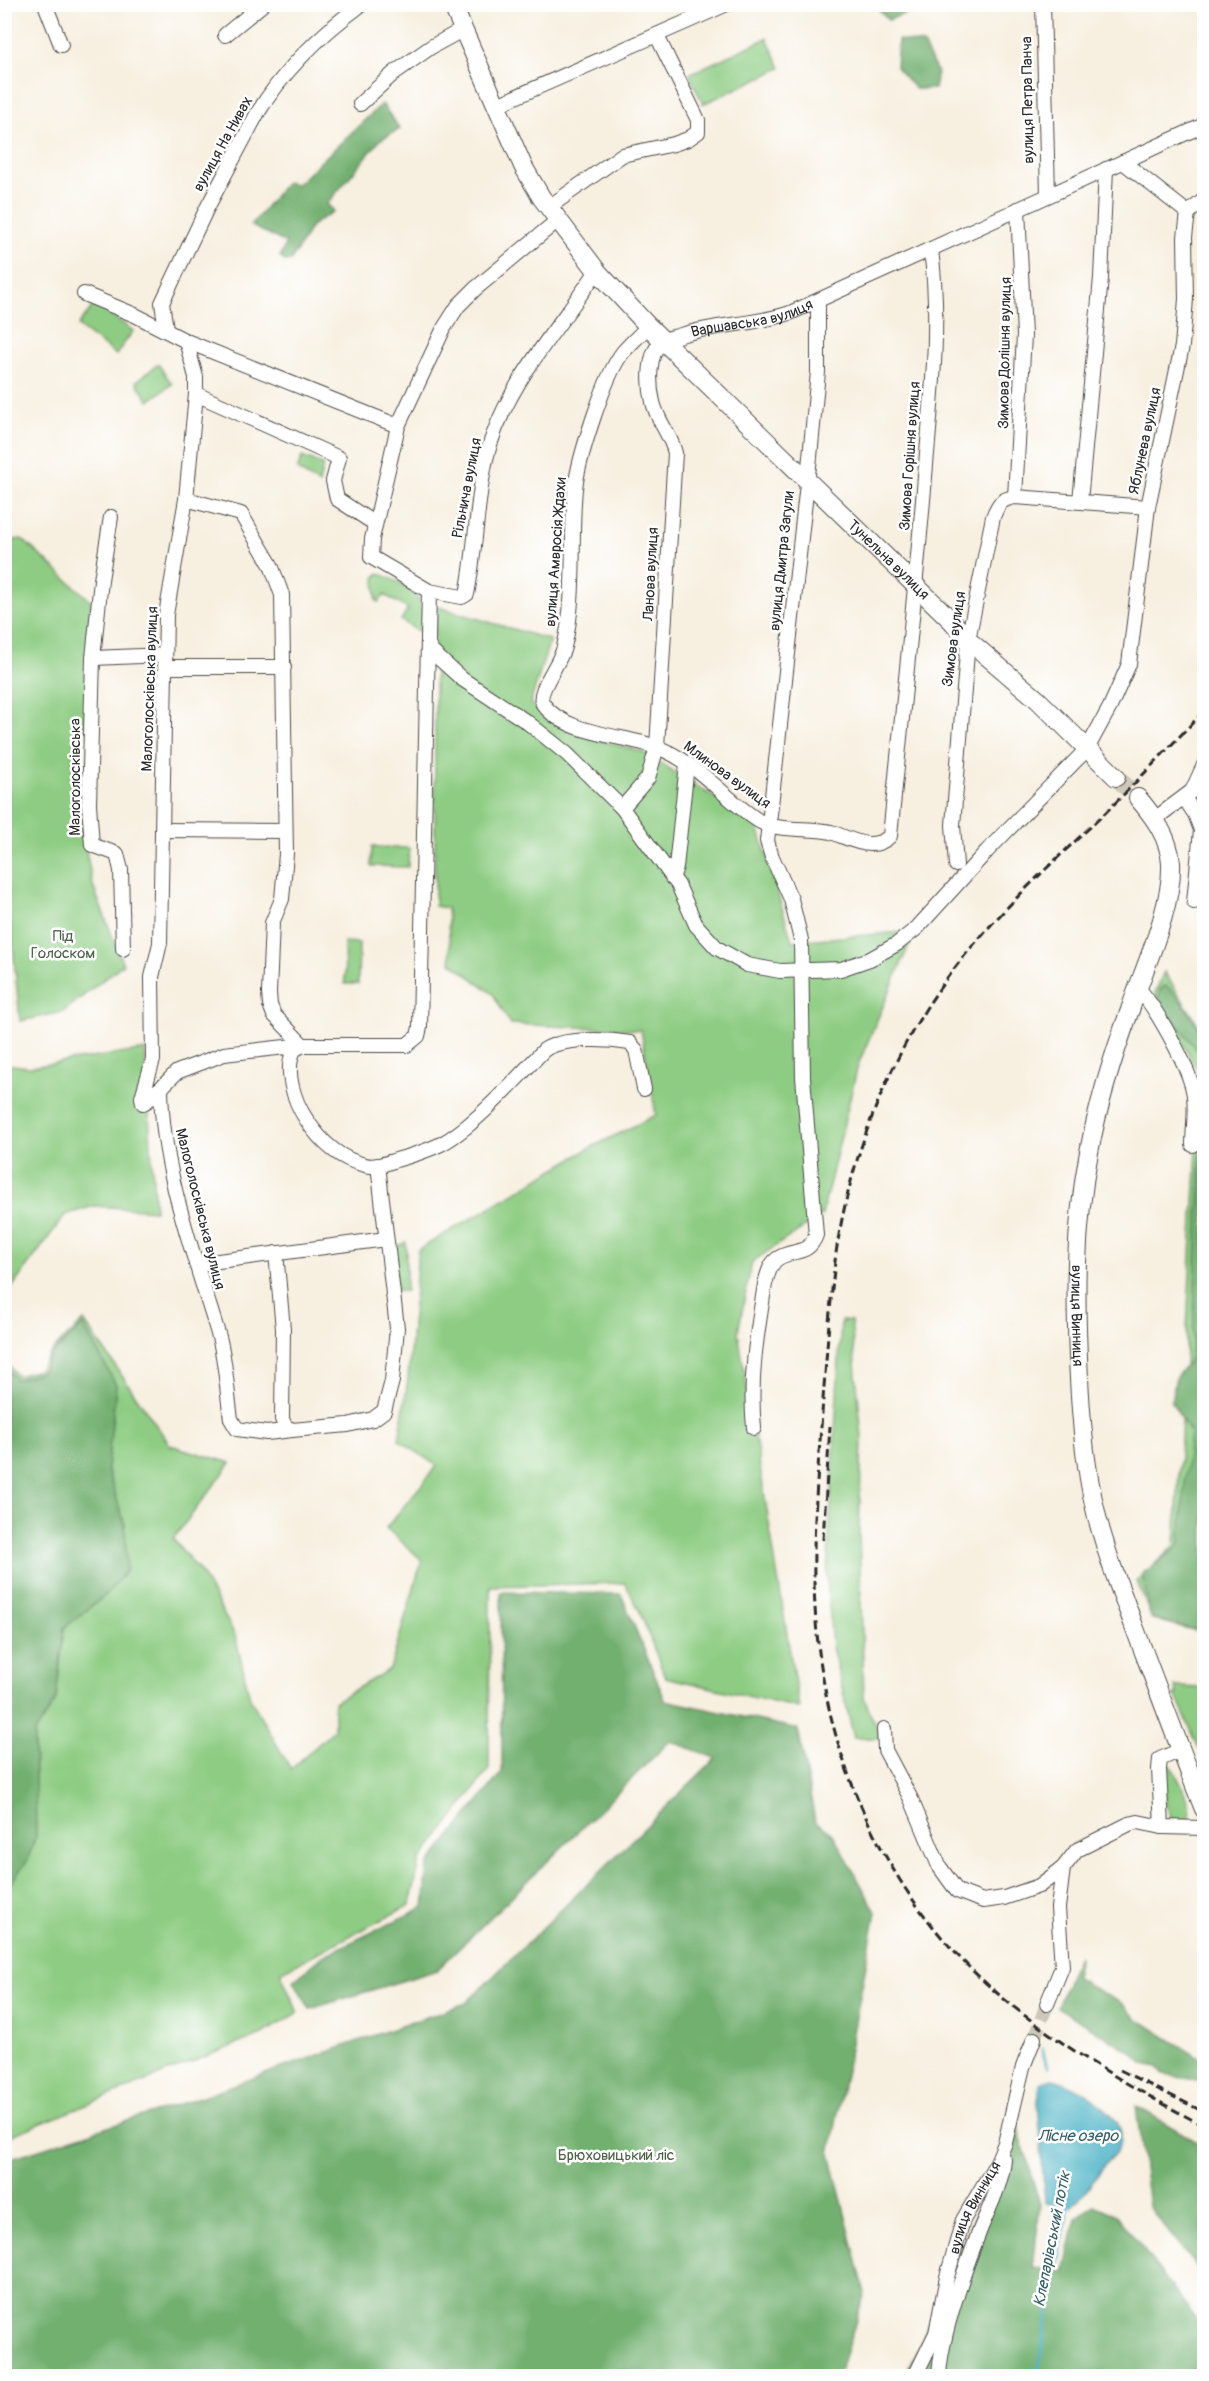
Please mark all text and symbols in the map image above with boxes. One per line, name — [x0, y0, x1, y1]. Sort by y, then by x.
street label: вулиця Петра Панча — [1017, 36, 1039, 164]
street label: вулиця На Нивах — [189, 93, 257, 195]
street label: Зимова Долішня вулиця — [994, 277, 1016, 429]
street label: Варшавська вулиця — [689, 294, 816, 341]
street label: Зимова Горішня вулиця — [895, 381, 925, 531]
street label: Яблунева вулиця — [1124, 386, 1166, 496]
street label: Рільнича вулиця — [448, 436, 486, 540]
street label: вулиця Амвросія Ждахи — [541, 476, 571, 627]
street label: вулиця Дмитра Загули — [765, 490, 799, 632]
street label: Тунельна вулиця — [844, 516, 934, 604]
street label: Ланова вулиця — [639, 527, 663, 622]
street label: Зимова вулиця — [938, 590, 970, 688]
street label: Малоголосківська вулиця — [138, 606, 162, 772]
street label: Малоголосківська — [66, 718, 85, 836]
street label: Млинова вулиця — [680, 737, 774, 813]
park label: Під Голоском — [31, 927, 95, 963]
street label: Малоголосківська вулиця — [171, 1126, 229, 1292]
street label: вулиця Винниця — [1067, 1265, 1088, 1367]
water label: Лісне озеро — [1038, 2126, 1120, 2146]
park label: Брюховицький ліс — [558, 2146, 675, 2165]
street label: вулиця Винниця — [944, 2158, 1005, 2256]
water label: Клепарівський потік — [1029, 2168, 1075, 2308]

